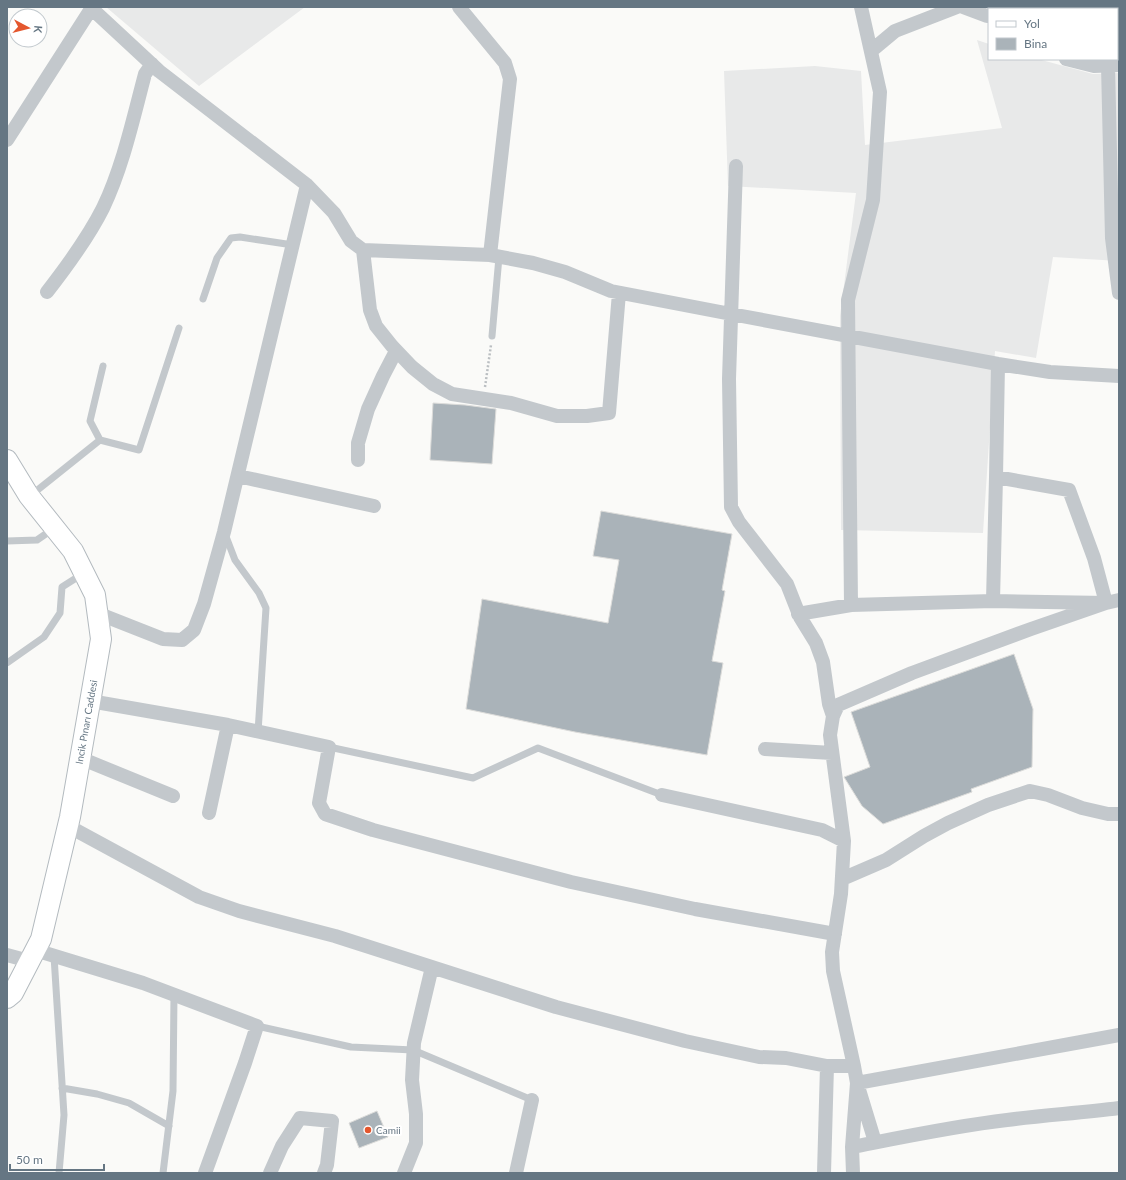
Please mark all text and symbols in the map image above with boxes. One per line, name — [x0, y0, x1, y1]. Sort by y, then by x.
north arrow — [8, 8, 48, 48]
legend — [988, 8, 1118, 60]
text: Yol — [1024, 16, 1040, 31]
text: K — [31, 25, 45, 34]
text: Bina — [1024, 36, 1047, 51]
street label: Incik Pınarı Caddesi — [73, 679, 99, 765]
place label: Camii — [376, 1124, 401, 1136]
marker: Camii — [363, 1125, 373, 1135]
scale bar — [10, 1146, 104, 1172]
text: 50 m — [16, 1152, 43, 1167]

